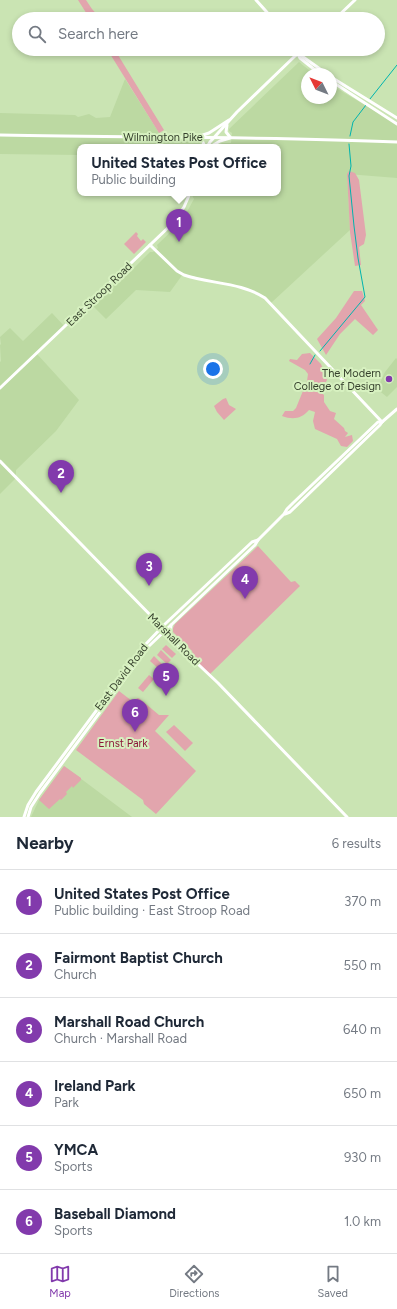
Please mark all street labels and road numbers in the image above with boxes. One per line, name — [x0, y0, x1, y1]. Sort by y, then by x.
street label: Wilmington Pike — [123, 131, 203, 144]
street label: East Stroop Road — [64, 260, 135, 329]
street label: Marshall Road — [145, 611, 202, 668]
street label: East David Road — [92, 641, 151, 713]

